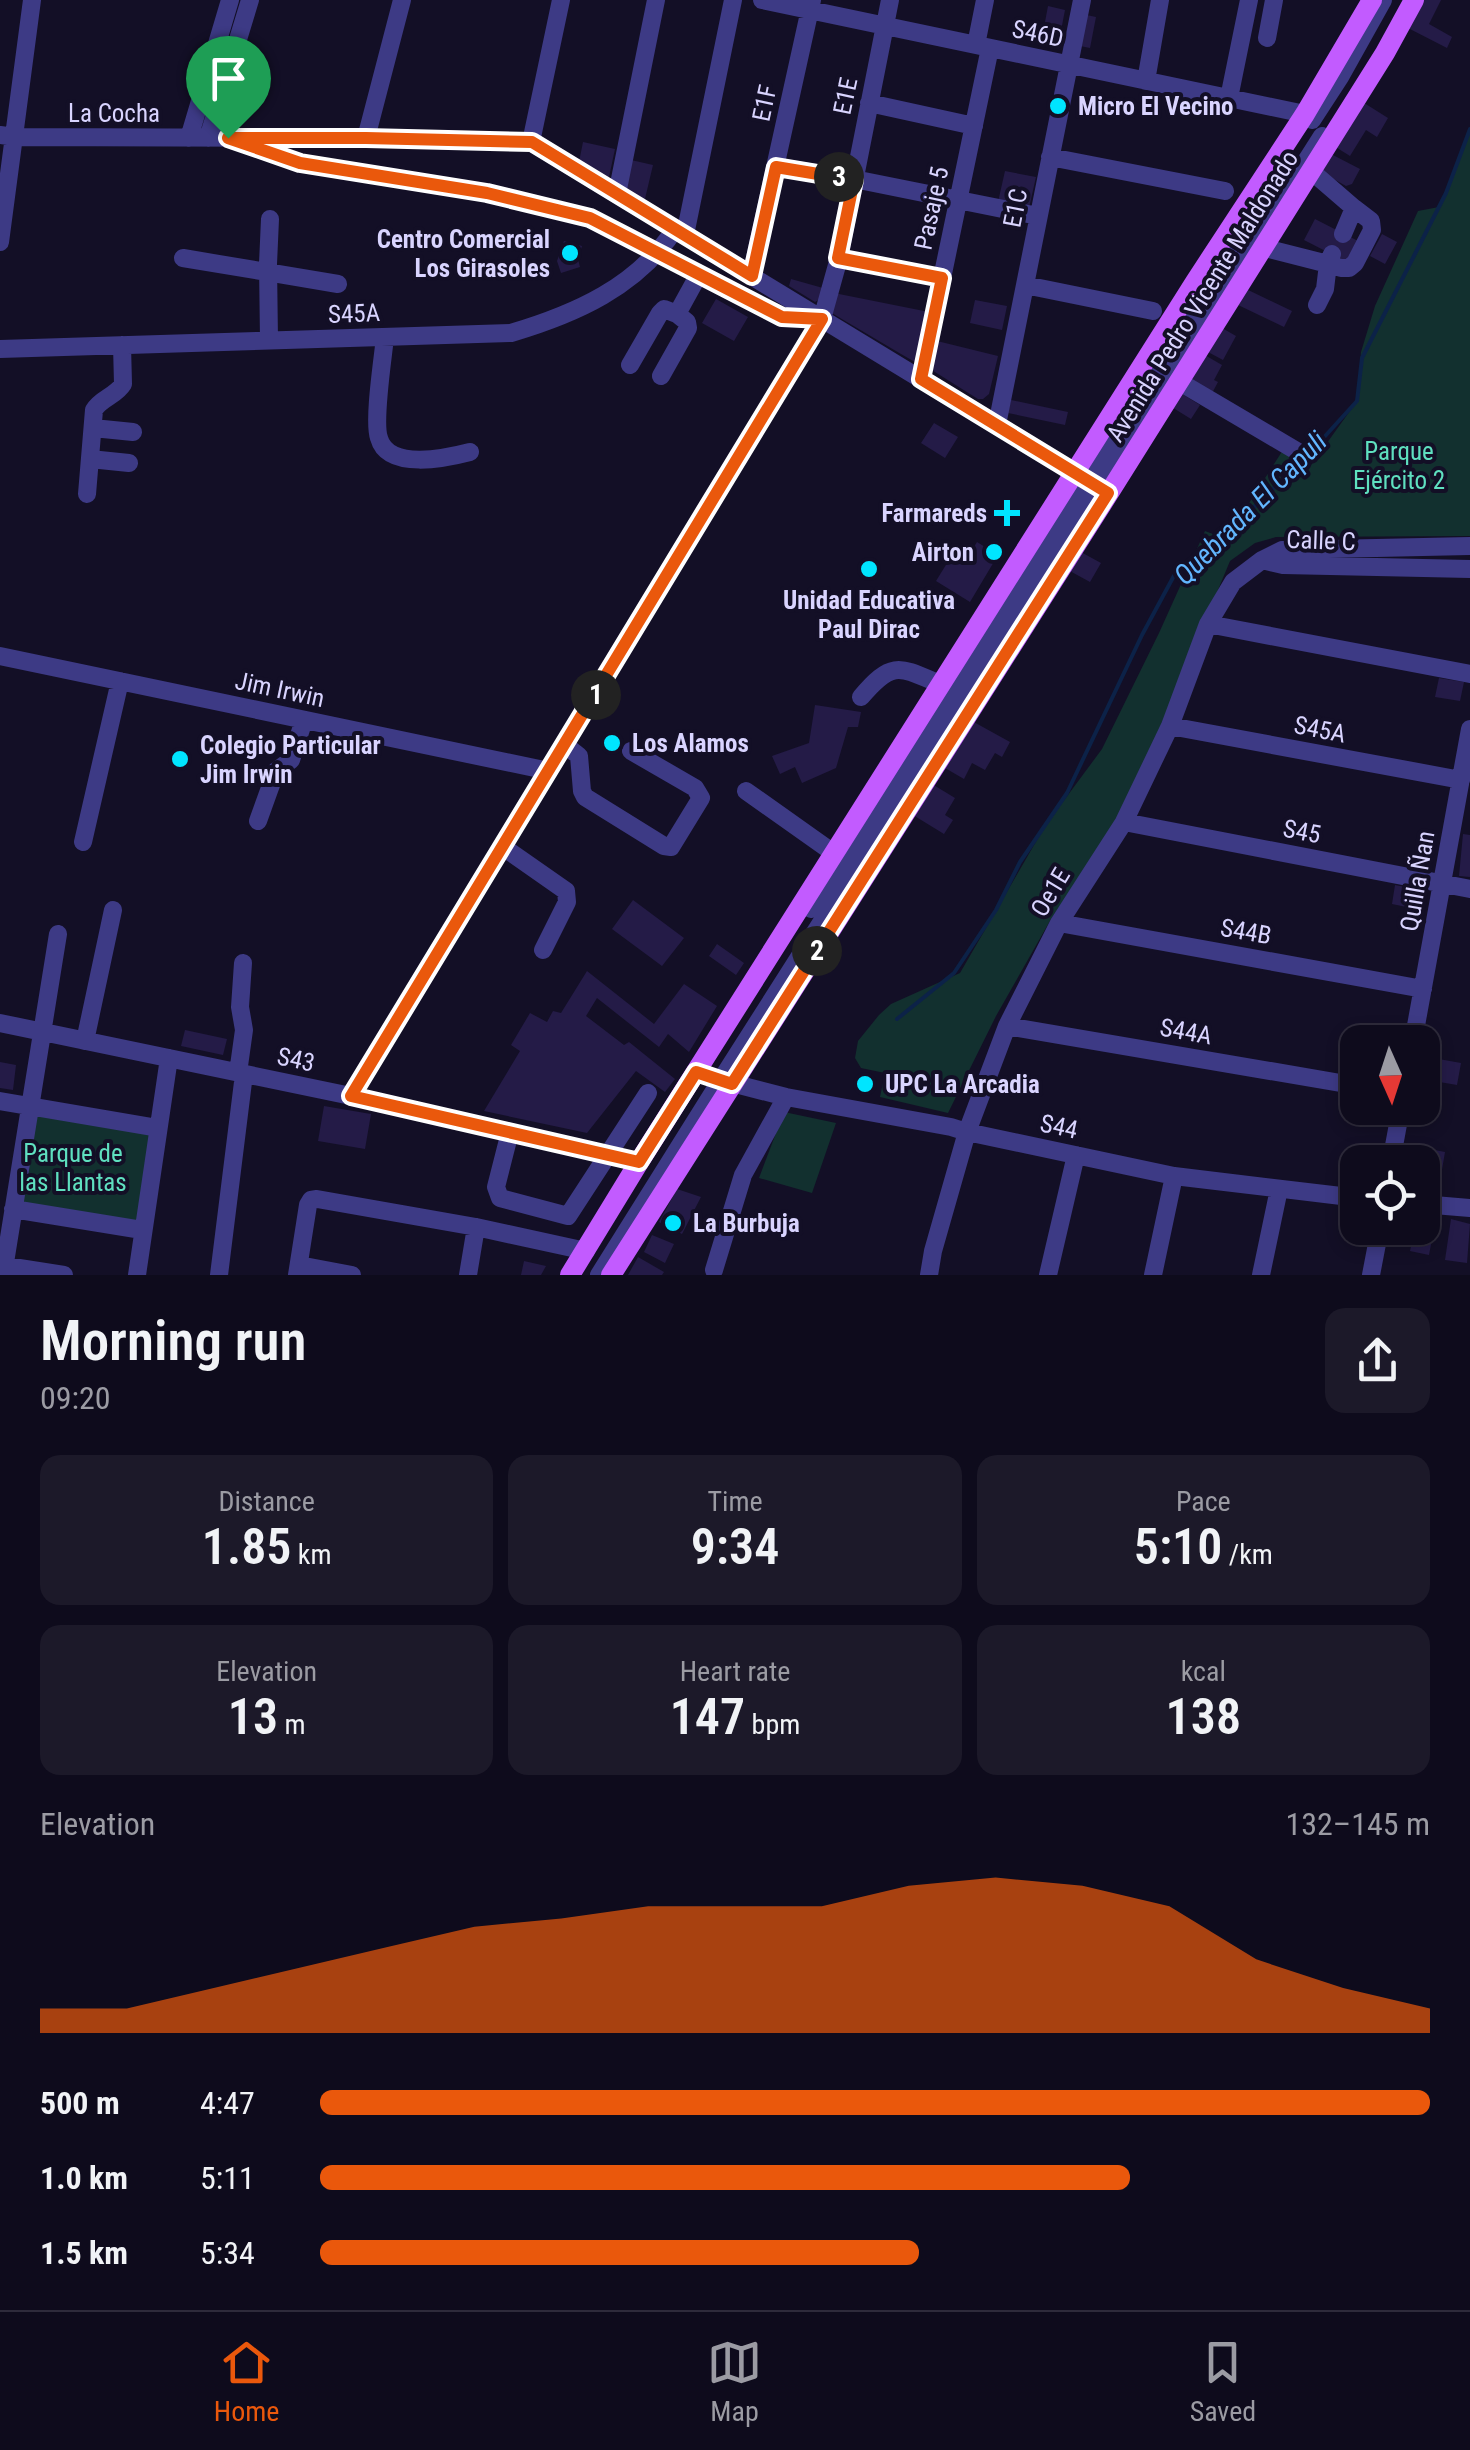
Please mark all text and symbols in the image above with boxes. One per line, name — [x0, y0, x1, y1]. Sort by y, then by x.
street label: S46D — [1009, 14, 1066, 53]
pin — [186, 36, 271, 139]
icon: arrive — [201, 51, 256, 106]
street label: E1E — [827, 75, 864, 117]
street label: E1F — [746, 82, 782, 124]
place label: Micro El Vecino — [1078, 92, 1234, 121]
marker: Micro El Vecino — [1047, 95, 1069, 117]
street label: La Cocha — [68, 99, 160, 128]
street label: Avenida Pedro Vicente Maldonado — [1101, 145, 1304, 447]
pin: 3 — [814, 152, 864, 202]
text: 3 — [832, 160, 846, 193]
street label: Pasaje 5 — [909, 164, 954, 252]
street label: E1C — [998, 186, 1033, 230]
place label: Centro Comercial Los Girasoles — [377, 225, 550, 283]
marker: Centro Comercial Los Girasoles — [559, 242, 581, 264]
street label: S45A — [327, 298, 381, 329]
water label: Quebrada El Capuli — [1167, 424, 1334, 592]
park label: Parque Ejército 2 — [1353, 437, 1445, 495]
place label: Farmareds — [881, 499, 987, 528]
marker: Farmareds — [996, 502, 1018, 524]
street label: Calle C — [1286, 525, 1356, 556]
place label: Airton — [912, 538, 974, 567]
marker: Airton — [983, 541, 1005, 563]
marker: Unidad Educativa Paul Dirac — [858, 558, 880, 580]
place label: Unidad Educativa Paul Dirac — [783, 586, 955, 644]
street label: Jim Irwin — [233, 666, 327, 713]
pin: 1 — [571, 670, 621, 720]
text: 1 — [589, 678, 603, 711]
street label: S45A — [1292, 710, 1348, 749]
place label: Los Alamos — [632, 729, 749, 758]
place label: Colegio Particular Jim Irwin — [200, 731, 381, 789]
marker: Los Alamos — [601, 732, 623, 754]
marker: Colegio Particular Jim Irwin — [169, 748, 191, 770]
street label: S45 — [1281, 814, 1323, 849]
street label: Quilla Ñan — [1393, 828, 1441, 934]
street label: Oe1E — [1025, 863, 1076, 922]
street label: S44B — [1218, 913, 1274, 950]
pin: 2 — [792, 926, 842, 976]
text: 2 — [810, 934, 824, 967]
street label: S44A — [1158, 1013, 1214, 1050]
north arrow — [1340, 1025, 1440, 1125]
map controls — [1340, 1025, 1440, 1245]
street label: S43 — [274, 1041, 317, 1078]
place label: UPC La Arcadia — [885, 1070, 1040, 1099]
marker: UPC La Arcadia — [854, 1073, 876, 1095]
street label: S44 — [1037, 1108, 1080, 1145]
park label: Parque de las Llantas — [19, 1139, 127, 1197]
button: locate — [1340, 1145, 1440, 1245]
place label: La Burbuja — [693, 1209, 800, 1238]
marker: La Burbuja — [662, 1212, 684, 1234]
button: share — [1325, 1308, 1430, 1413]
text: Morning run — [40, 1309, 306, 1373]
text: 09:20 — [40, 1379, 111, 1417]
text: Distance — [218, 1485, 315, 1518]
text: Time — [707, 1485, 763, 1518]
text: Pace — [1176, 1485, 1231, 1518]
text: 1.85 — [202, 1518, 291, 1576]
text: 9:34 — [691, 1518, 779, 1576]
text: 5:10 — [1134, 1518, 1222, 1576]
text: km — [291, 1538, 332, 1571]
text: /km — [1222, 1538, 1273, 1571]
text: Elevation — [216, 1655, 317, 1688]
text: Heart rate — [680, 1655, 790, 1688]
text: kcal — [1181, 1655, 1226, 1688]
text: 13 — [228, 1688, 278, 1746]
text: 147 — [670, 1688, 745, 1746]
text: 138 — [1166, 1688, 1241, 1746]
text: m — [278, 1708, 306, 1741]
text: bpm — [745, 1708, 800, 1741]
text: Elevation — [40, 1805, 155, 1843]
text: 132–145 m — [1285, 1805, 1430, 1843]
text: 500 m — [40, 2084, 120, 2122]
text: 4:47 — [200, 2084, 255, 2122]
text: 1.0 km — [40, 2159, 128, 2197]
text: 5:11 — [200, 2159, 255, 2197]
text: 1.5 km — [40, 2234, 128, 2272]
text: 5:34 — [200, 2234, 255, 2272]
tab: Home — [214, 2335, 279, 2428]
tab: Map — [707, 2335, 762, 2428]
tab: Saved — [1190, 2335, 1256, 2428]

